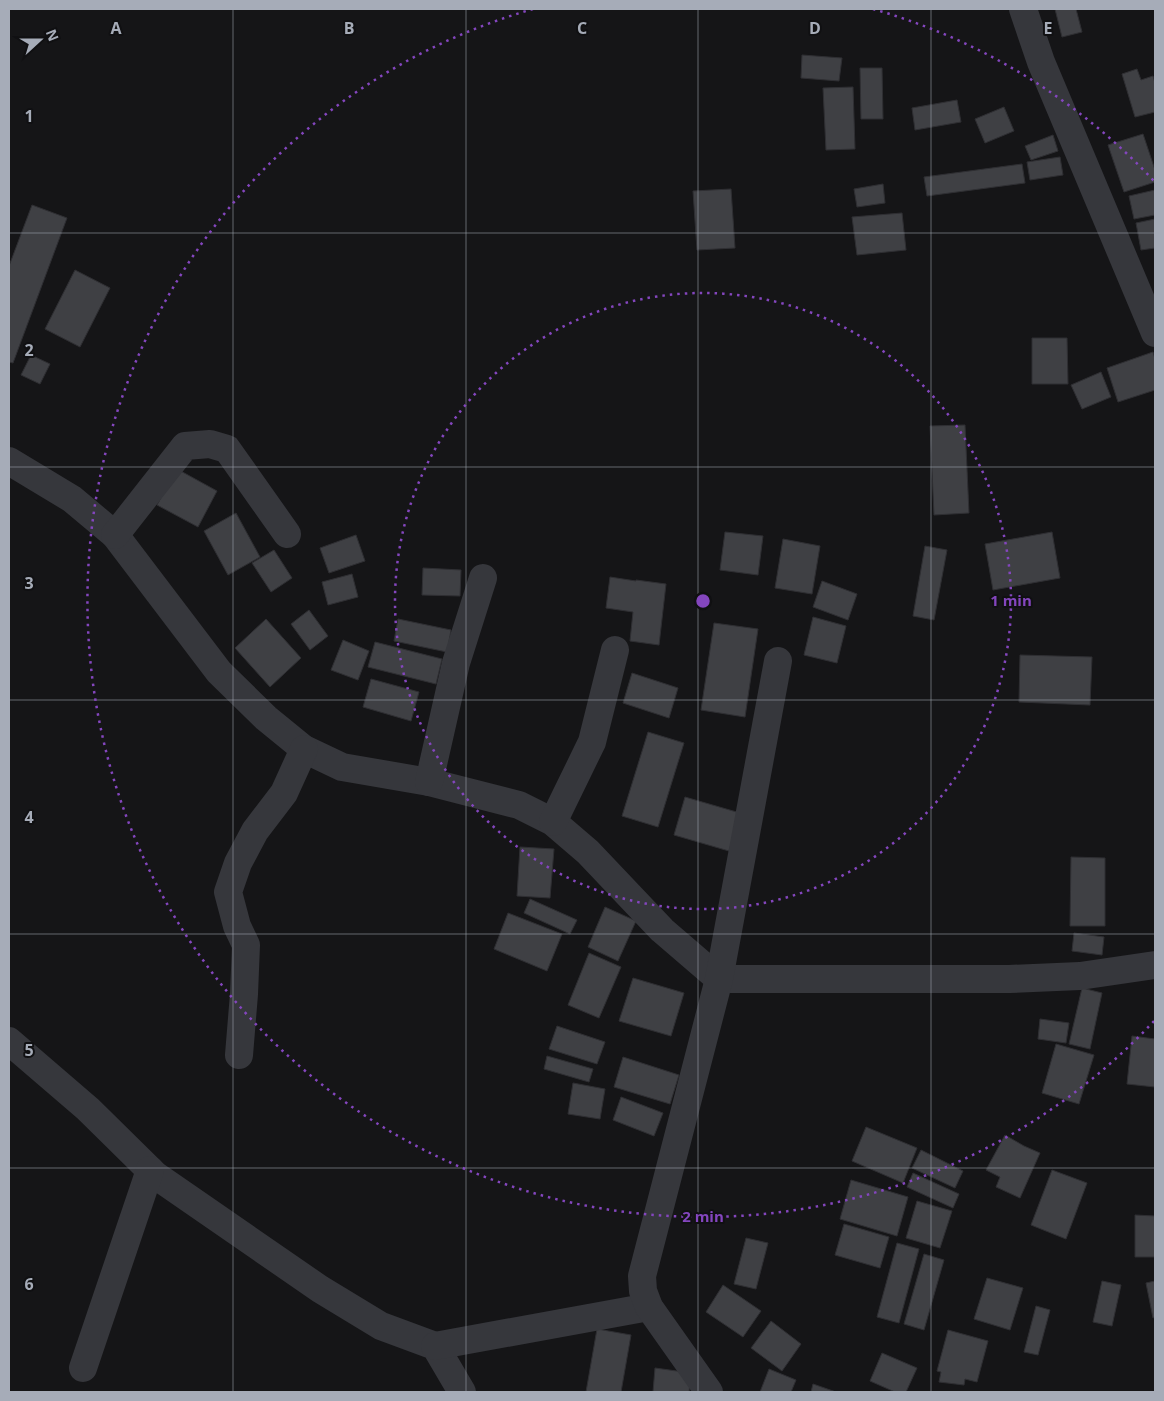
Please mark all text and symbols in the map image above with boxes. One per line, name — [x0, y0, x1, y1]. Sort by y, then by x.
north arrow — [15, 15, 65, 65]
text: A — [110, 17, 122, 39]
text: B — [344, 17, 354, 39]
text: C — [577, 17, 587, 39]
text: D — [809, 17, 821, 39]
text: E — [1044, 17, 1053, 39]
text: N — [42, 26, 64, 44]
text: 1 — [24, 105, 34, 127]
text: 2 — [24, 339, 34, 361]
text: 3 — [24, 572, 34, 594]
text: 1 min — [990, 590, 1032, 610]
centre of rings — [694, 592, 712, 610]
text: 4 — [24, 806, 34, 828]
text: 5 — [24, 1039, 34, 1061]
text: 2 min — [682, 1206, 724, 1226]
text: 6 — [24, 1273, 34, 1295]

